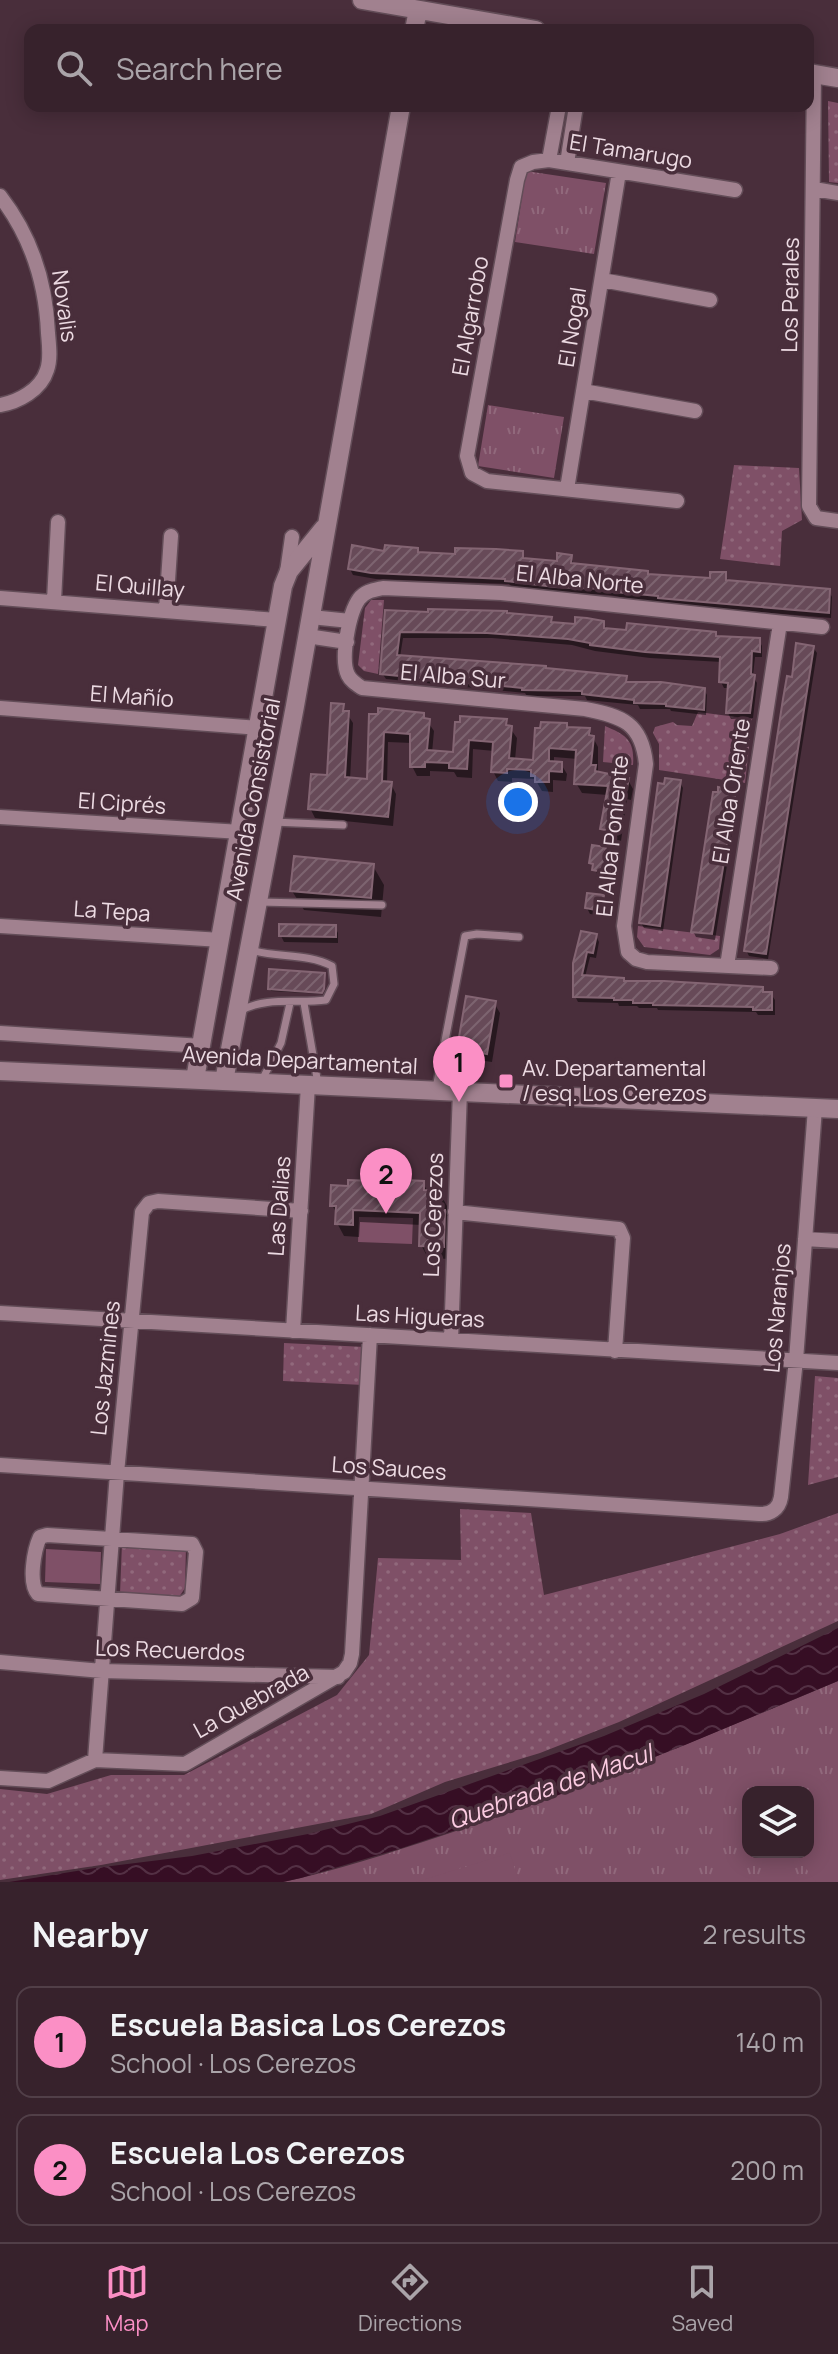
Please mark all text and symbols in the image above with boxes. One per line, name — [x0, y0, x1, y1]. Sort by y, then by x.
search box — [24, 24, 814, 112]
icon: search — [52, 46, 96, 90]
text: Search here — [116, 48, 283, 89]
street label: El Tamarugo — [568, 127, 694, 175]
street label: Los Perales — [774, 237, 806, 353]
street label: El Algarrobo — [445, 254, 495, 378]
street label: Novalis — [45, 268, 85, 344]
street label: El Nogal — [551, 285, 593, 369]
street label: El Alba Norte — [515, 557, 645, 601]
street label: El Quillay — [94, 567, 186, 605]
street label: El Alba Sur — [399, 656, 507, 696]
street label: El Mañío — [89, 678, 175, 714]
street label: Avenida Consistorial — [219, 695, 287, 903]
street label: El Alba Oriente — [705, 716, 757, 866]
street label: El Alba Poniente — [589, 754, 635, 918]
your location — [498, 782, 538, 822]
street label: El Ciprés — [77, 785, 167, 821]
street label: La Tepa — [73, 893, 151, 929]
pin: 1 — [433, 1036, 485, 1102]
street label: Avenida Departamental — [181, 1039, 419, 1081]
place label: Av. Departamental / esq. Los Cerezos — [522, 1053, 707, 1108]
marker: Av. Departamental / esq. Los Cerezos — [497, 1072, 515, 1090]
pin: 2 — [360, 1148, 412, 1214]
street label: Los Cerezos — [416, 1152, 450, 1278]
street label: Las Dalias — [261, 1155, 297, 1257]
street label: Los Naranjos — [756, 1242, 798, 1374]
street label: Las Higueras — [354, 1298, 486, 1334]
street label: Los Jazmines — [83, 1299, 127, 1437]
street label: Los Sauces — [330, 1449, 448, 1487]
street label: Los Recuerdos — [94, 1632, 246, 1668]
street label: La Quebrada — [188, 1657, 314, 1745]
water label: Quebrada de Macul — [444, 1735, 659, 1836]
map controls — [742, 1786, 814, 1858]
button: layers — [742, 1786, 814, 1858]
text: Nearby — [32, 1911, 148, 1957]
text: 2 results — [702, 1916, 806, 1952]
text: Escuela Basica Los Cerezos — [110, 2004, 506, 2045]
text: 1 — [54, 2024, 66, 2060]
text: 140 m — [735, 2024, 804, 2060]
text: School · Los Cerezos — [110, 2045, 356, 2081]
text: Escuela Los Cerezos — [110, 2132, 405, 2173]
text: 2 — [52, 2152, 68, 2188]
text: 200 m — [730, 2152, 804, 2188]
text: School · Los Cerezos — [110, 2173, 356, 2209]
tab: Map — [105, 2260, 149, 2338]
tab: Directions — [358, 2260, 462, 2338]
tab: Saved — [671, 2260, 733, 2338]

